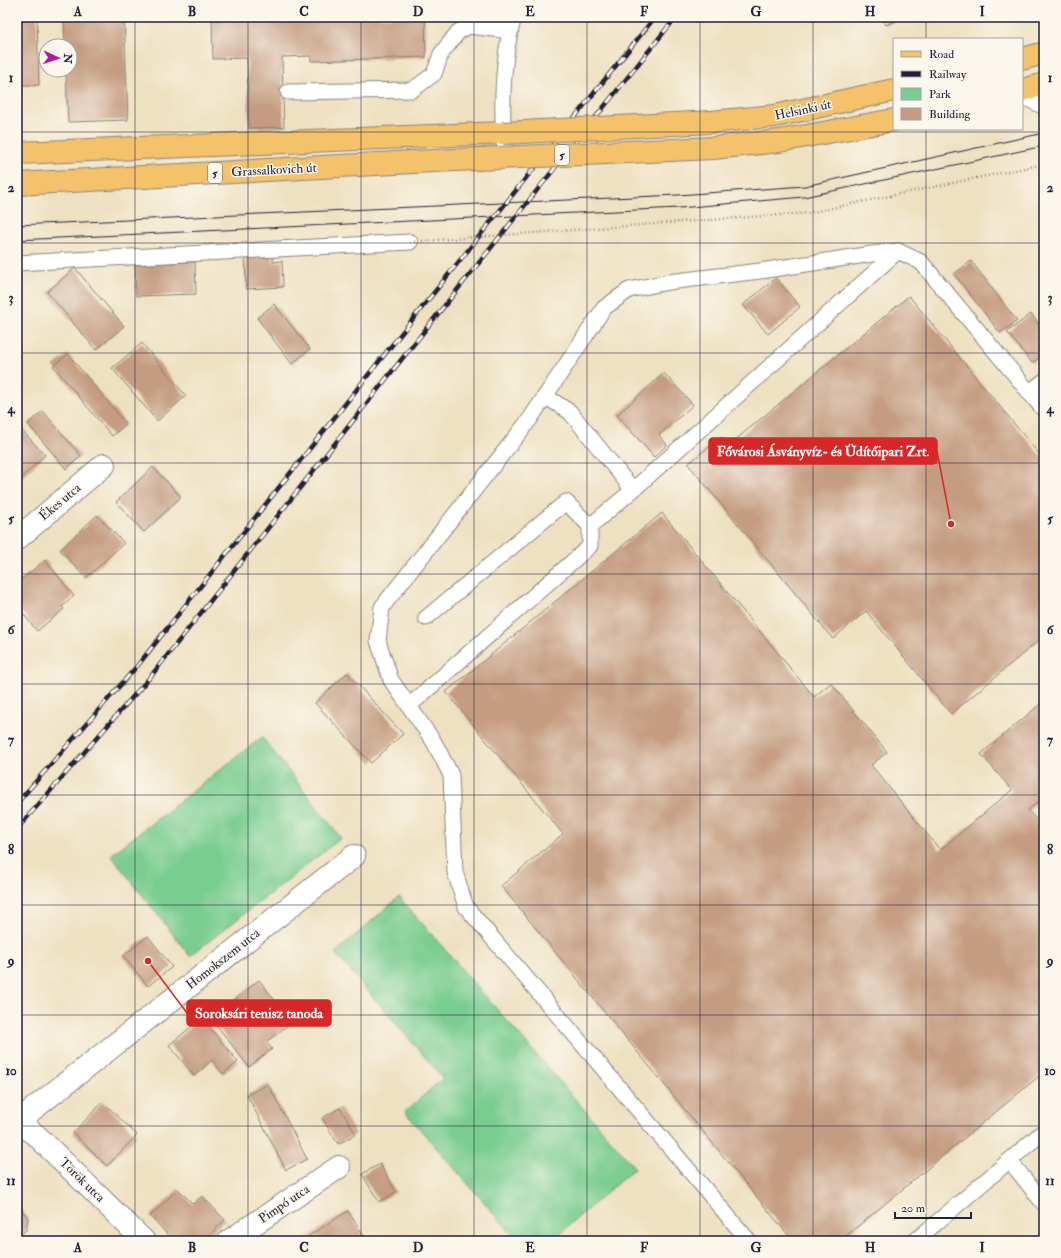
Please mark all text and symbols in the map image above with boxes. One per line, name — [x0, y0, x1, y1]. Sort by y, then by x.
text: A — [73, 4, 83, 20]
text: B — [188, 4, 196, 20]
text: C — [299, 4, 309, 20]
text: D — [413, 4, 424, 20]
text: E — [525, 4, 535, 20]
text: F — [640, 4, 649, 20]
text: G — [751, 4, 762, 20]
text: H — [865, 4, 876, 20]
text: I — [979, 4, 985, 20]
north arrow — [38, 38, 78, 78]
legend — [893, 38, 1023, 130]
text: Road — [929, 47, 954, 62]
text: N — [61, 52, 74, 65]
text: Railway — [929, 67, 967, 82]
text: 1 — [9, 70, 14, 86]
text: 1 — [1048, 70, 1053, 86]
text: Park — [929, 87, 951, 102]
street label: Helsinki út — [773, 96, 833, 124]
text: Building — [929, 107, 972, 122]
road number: 5 — [555, 145, 569, 165]
street label: Grassalkovich út — [231, 160, 317, 180]
road number: 5 — [208, 163, 222, 183]
text: 2 — [8, 180, 15, 196]
text: 2 — [1047, 180, 1054, 196]
text: 3 — [9, 290, 14, 306]
text: 3 — [1048, 290, 1053, 306]
text: 4 — [6, 401, 15, 417]
text: 4 — [1045, 401, 1054, 417]
callout: Fővárosi Ásványvíz- és Üdítőipari Zrt. — [709, 438, 937, 464]
text: Fővárosi Ásványvíz- és Üdítőipari Zrt. — [717, 442, 929, 461]
street label: Ékes utca — [35, 479, 85, 524]
text: 5 — [8, 511, 14, 527]
text: 5 — [1047, 511, 1053, 527]
text: 6 — [8, 622, 16, 638]
text: 6 — [1047, 622, 1055, 638]
text: 7 — [8, 732, 15, 748]
text: 7 — [1047, 732, 1054, 748]
text: 8 — [8, 842, 14, 858]
text: 8 — [1047, 842, 1053, 858]
street label: Homokszem utca — [183, 925, 264, 993]
text: 9 — [6, 953, 15, 969]
text: 9 — [1045, 953, 1054, 969]
callout: Soroksári tenisz tanoda — [187, 1000, 331, 1026]
text: Soroksári tenisz tanoda — [195, 1005, 324, 1022]
text: 10 — [5, 1063, 17, 1079]
text: 10 — [1044, 1063, 1056, 1079]
street label: Török utca — [56, 1154, 109, 1206]
text: 11 — [6, 1173, 16, 1189]
text: 11 — [1045, 1173, 1055, 1189]
street label: Pimpó utca — [255, 1181, 314, 1228]
scale bar — [895, 1194, 971, 1220]
text: 20 m — [901, 1201, 926, 1216]
text: A — [73, 1240, 83, 1256]
text: B — [188, 1240, 196, 1256]
text: C — [299, 1240, 309, 1256]
text: D — [413, 1240, 424, 1256]
text: E — [525, 1240, 535, 1256]
text: F — [640, 1240, 649, 1256]
text: G — [751, 1240, 762, 1256]
text: H — [865, 1240, 876, 1256]
text: I — [979, 1240, 985, 1256]

